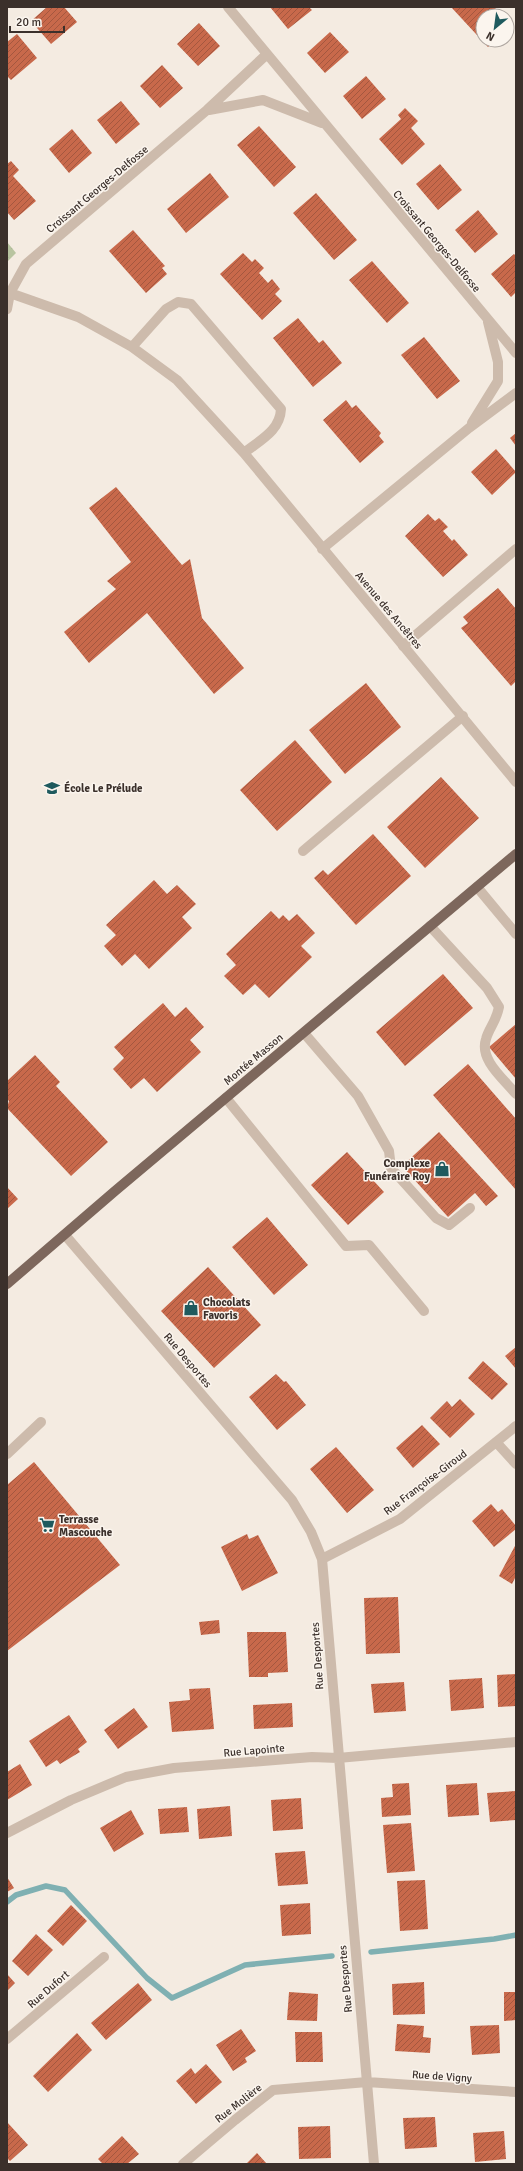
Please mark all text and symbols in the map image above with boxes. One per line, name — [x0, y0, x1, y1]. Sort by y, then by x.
scale bar — [10, 8, 64, 34]
north arrow — [475, 8, 515, 48]
text: 20 m — [16, 15, 41, 30]
text: N — [484, 29, 497, 44]
street label: Croissant Georges-Delfosse — [44, 143, 151, 236]
street label: Croissant Georges-Delfosse — [390, 188, 483, 295]
street label: Avenue des Ancêtres — [353, 569, 425, 652]
school or university icon: École Le Prélude — [43, 779, 61, 797]
place label: École Le Prélude — [64, 781, 143, 795]
street label: Montée Masson — [221, 1031, 286, 1088]
place label: Complexe Funéraire Roy — [364, 1157, 431, 1183]
shop icon: Complexe Funéraire Roy — [433, 1160, 451, 1178]
place label: Chocolats Favoris — [203, 1296, 250, 1322]
shop icon: Chocolats Favoris — [182, 1299, 200, 1317]
street label: Rue Desportes — [161, 1330, 214, 1391]
street label: Rue Françoise-Giroud — [381, 1447, 470, 1518]
place label: Terrasse Mascouche — [59, 1513, 113, 1539]
supermarket icon: Terrasse Mascouche — [38, 1516, 56, 1534]
street label: Rue Desportes — [309, 1622, 326, 1690]
street label: Rue Lapointe — [223, 1741, 285, 1760]
street label: Rue Desportes — [336, 1945, 355, 2013]
street label: Rue Dufort — [25, 1968, 72, 2011]
street label: Rue de Vigny — [412, 2068, 473, 2085]
street label: Rue Molière — [212, 2081, 264, 2126]

